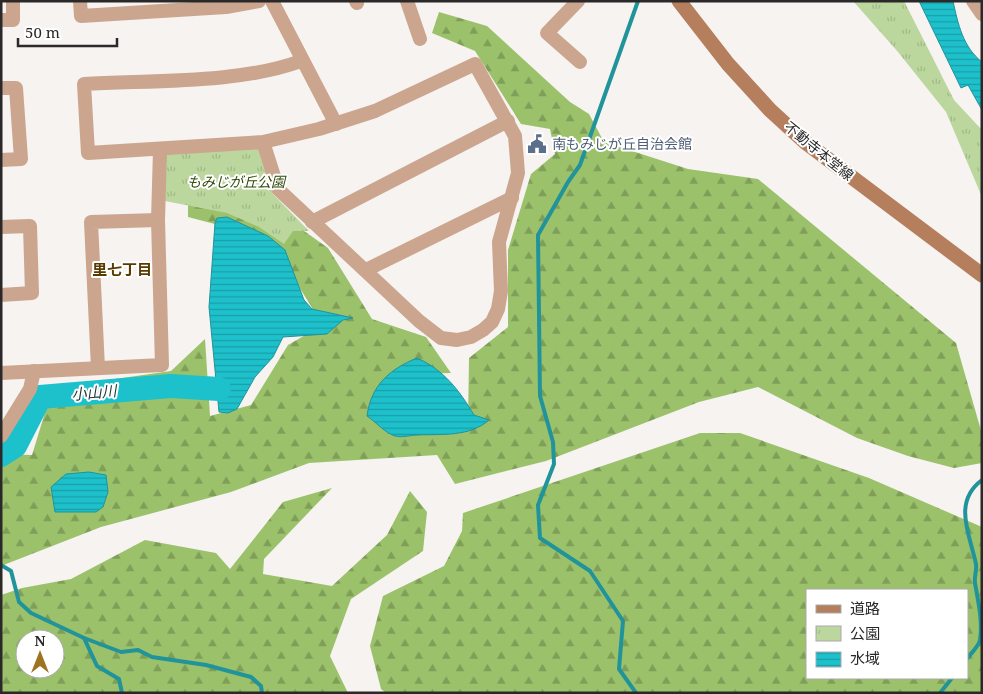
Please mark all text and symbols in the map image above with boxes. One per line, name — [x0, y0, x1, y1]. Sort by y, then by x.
scale bar — [18, 15, 116, 47]
text: 50 m — [25, 22, 60, 42]
street label: 不動寺本堂線 — [781, 117, 858, 184]
public building icon: 南もみじが丘自治会館 — [526, 133, 548, 155]
place label: 南もみじが丘自治会館 — [552, 134, 692, 153]
park label: もみじが丘公園 — [187, 172, 287, 191]
district label: 里七丁目 — [92, 259, 152, 279]
water label: 小山川 — [71, 380, 119, 404]
legend — [806, 589, 968, 679]
text: 道路 — [850, 598, 880, 618]
text: 公園 — [850, 623, 880, 643]
north arrow — [15, 629, 65, 679]
text: N — [34, 631, 46, 650]
text: 水域 — [850, 648, 880, 668]

